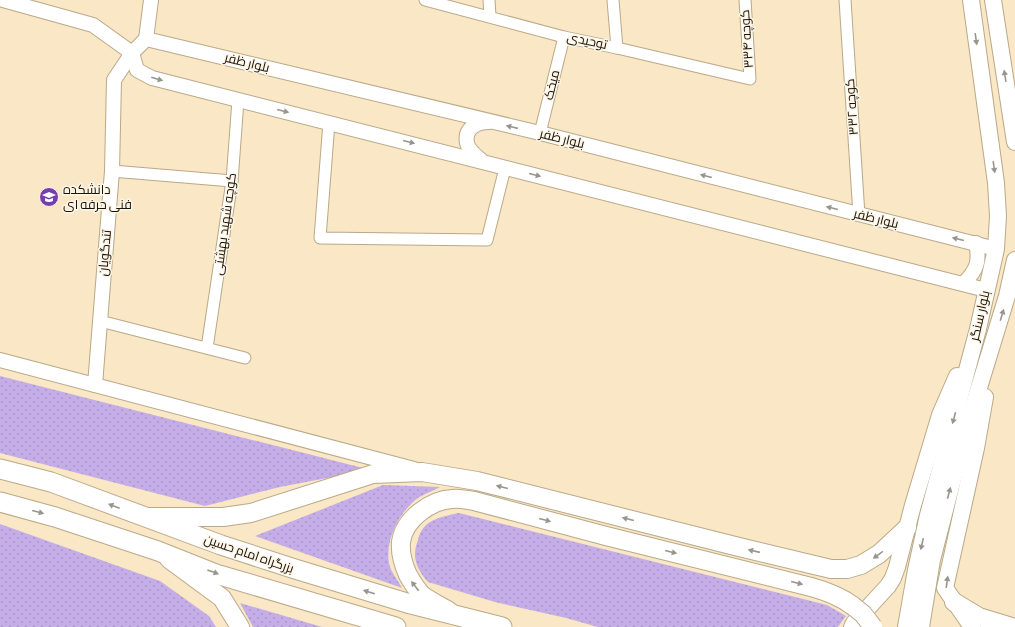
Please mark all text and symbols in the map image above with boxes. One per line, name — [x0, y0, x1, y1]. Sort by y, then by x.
street label: کوچه ۳۳۴ — [737, 9, 758, 69]
street label: توحیدی — [565, 29, 609, 53]
one-way arrow — [973, 33, 979, 45]
street label: بلوار ظفر — [222, 49, 271, 76]
street label: میخک — [541, 68, 563, 102]
one-way arrow — [1002, 70, 1008, 82]
one-way arrow — [151, 76, 163, 82]
street label: کوچه ۳۳۲ — [842, 78, 863, 136]
one-way arrow — [277, 108, 289, 114]
one-way arrow — [506, 123, 518, 129]
street label: بلوار ظفر — [537, 125, 586, 152]
one-way arrow — [403, 140, 415, 146]
one-way arrow — [991, 161, 997, 173]
street label: کوچه شهید بهشتی — [210, 172, 241, 276]
one-way arrow — [529, 172, 541, 178]
one-way arrow — [700, 172, 712, 178]
place label: دانشکده فنی حرفه ای — [63, 182, 132, 213]
school or university icon: دانشکده فنی حرفه ای — [38, 186, 60, 208]
one-way arrow — [826, 204, 838, 210]
street label: بلوار ظفر — [851, 205, 900, 232]
street label: تندگویان — [95, 229, 115, 277]
one-way arrow — [952, 236, 964, 242]
street label: بلوار سنگر — [966, 289, 994, 344]
one-way arrow — [999, 308, 1005, 320]
one-way arrow — [951, 412, 957, 424]
one-way arrow — [495, 484, 508, 490]
one-way arrow — [947, 487, 953, 499]
one-way arrow — [107, 502, 119, 508]
one-way arrow — [32, 509, 44, 515]
one-way arrow — [622, 516, 634, 522]
one-way arrow — [539, 517, 551, 523]
street label: بزرگراه امام حسین — [202, 531, 296, 578]
one-way arrow — [918, 538, 924, 550]
one-way arrow — [748, 547, 760, 553]
one-way arrow — [665, 549, 677, 555]
one-way arrow — [873, 550, 883, 558]
one-way arrow — [208, 570, 220, 576]
one-way arrow — [944, 576, 950, 589]
one-way arrow — [411, 581, 420, 592]
one-way arrow — [791, 581, 803, 587]
one-way arrow — [363, 589, 375, 595]

